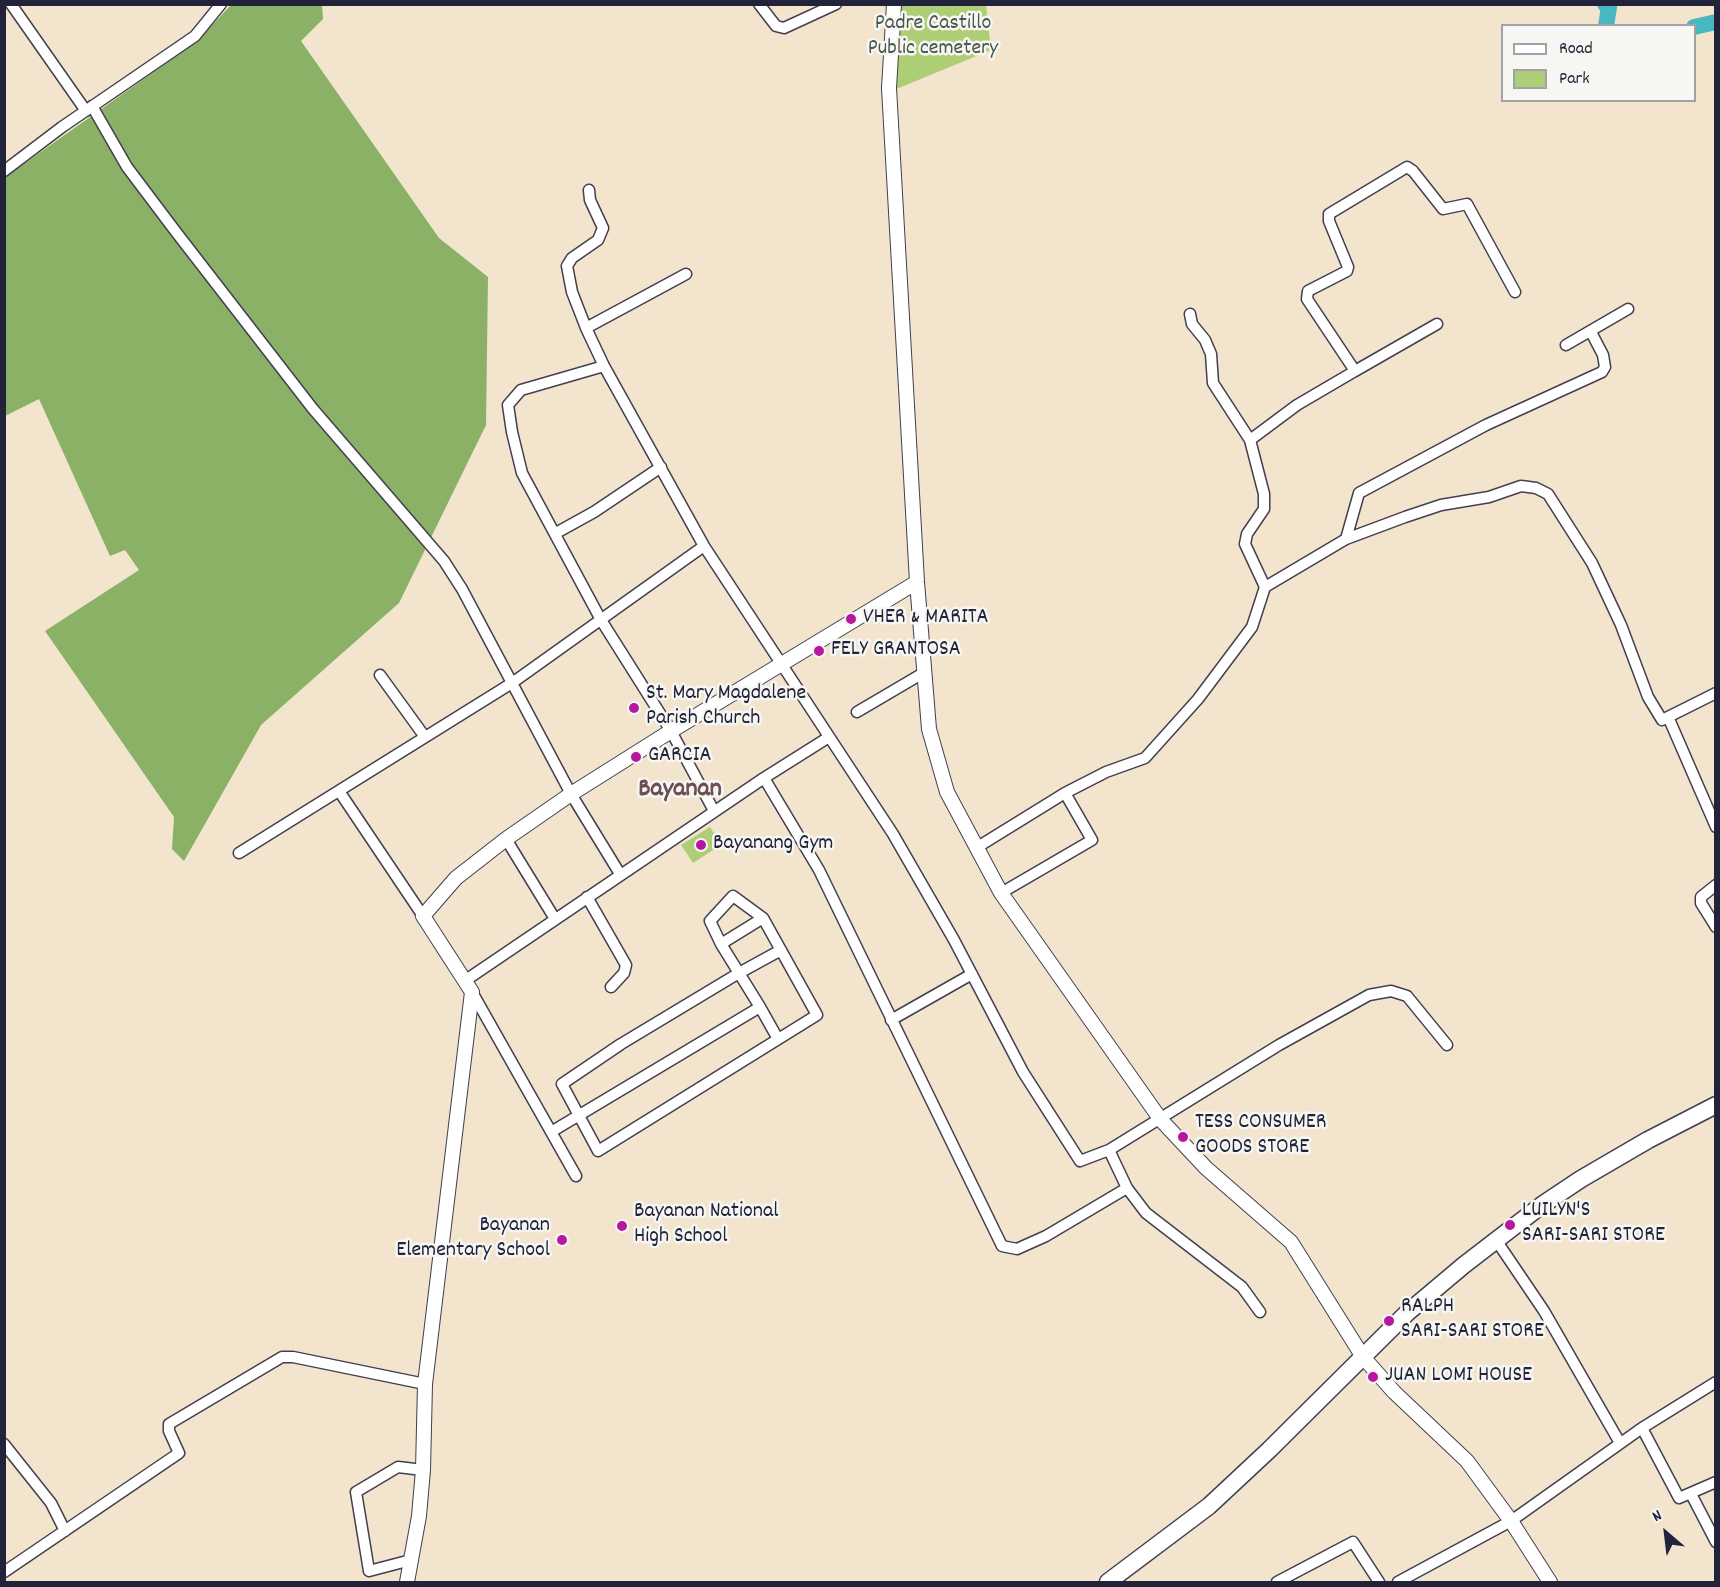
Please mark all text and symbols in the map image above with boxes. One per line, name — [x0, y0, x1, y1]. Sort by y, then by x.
park label: Padre Castillo Public cemetery — [868, 12, 998, 63]
legend — [1501, 24, 1696, 102]
text: Road — [1559, 37, 1593, 62]
text: Park — [1559, 67, 1590, 92]
place label: VHER & MARITA — [863, 606, 989, 632]
marker: VHER & MARITA — [844, 612, 858, 626]
place label: FELY GRANTOSA — [831, 638, 961, 664]
marker: FELY GRANTOSA — [812, 644, 826, 658]
place label: St. Mary Magdalene Parish Church — [646, 682, 806, 734]
marker: St. Mary Magdalene Parish Church — [627, 701, 641, 715]
place label: GARCIA — [648, 744, 712, 770]
marker: GARCIA — [629, 750, 643, 764]
district label: Bayanan — [638, 775, 722, 807]
place label: Bayanang Gym — [713, 832, 833, 858]
marker: Bayanang Gym — [694, 838, 708, 852]
place label: TESS CONSUMER GOODS STORE — [1195, 1111, 1326, 1162]
marker: TESS CONSUMER GOODS STORE — [1176, 1130, 1190, 1144]
place label: LUILYN'S SARI-SARI STORE — [1522, 1199, 1665, 1250]
place label: Bayanan National High School — [634, 1200, 778, 1252]
place label: Bayanan Elementary School — [396, 1214, 550, 1266]
marker: LUILYN'S SARI-SARI STORE — [1503, 1218, 1517, 1232]
marker: Bayanan National High School — [615, 1219, 629, 1233]
marker: Bayanan Elementary School — [555, 1233, 569, 1247]
place label: RALPH SARI-SARI STORE — [1401, 1295, 1544, 1346]
marker: RALPH SARI-SARI STORE — [1382, 1314, 1396, 1328]
place label: JUAN LOMI HOUSE — [1385, 1364, 1532, 1390]
marker: JUAN LOMI HOUSE — [1366, 1370, 1380, 1384]
north arrow — [1636, 1503, 1696, 1563]
text: N — [1648, 1505, 1666, 1529]

